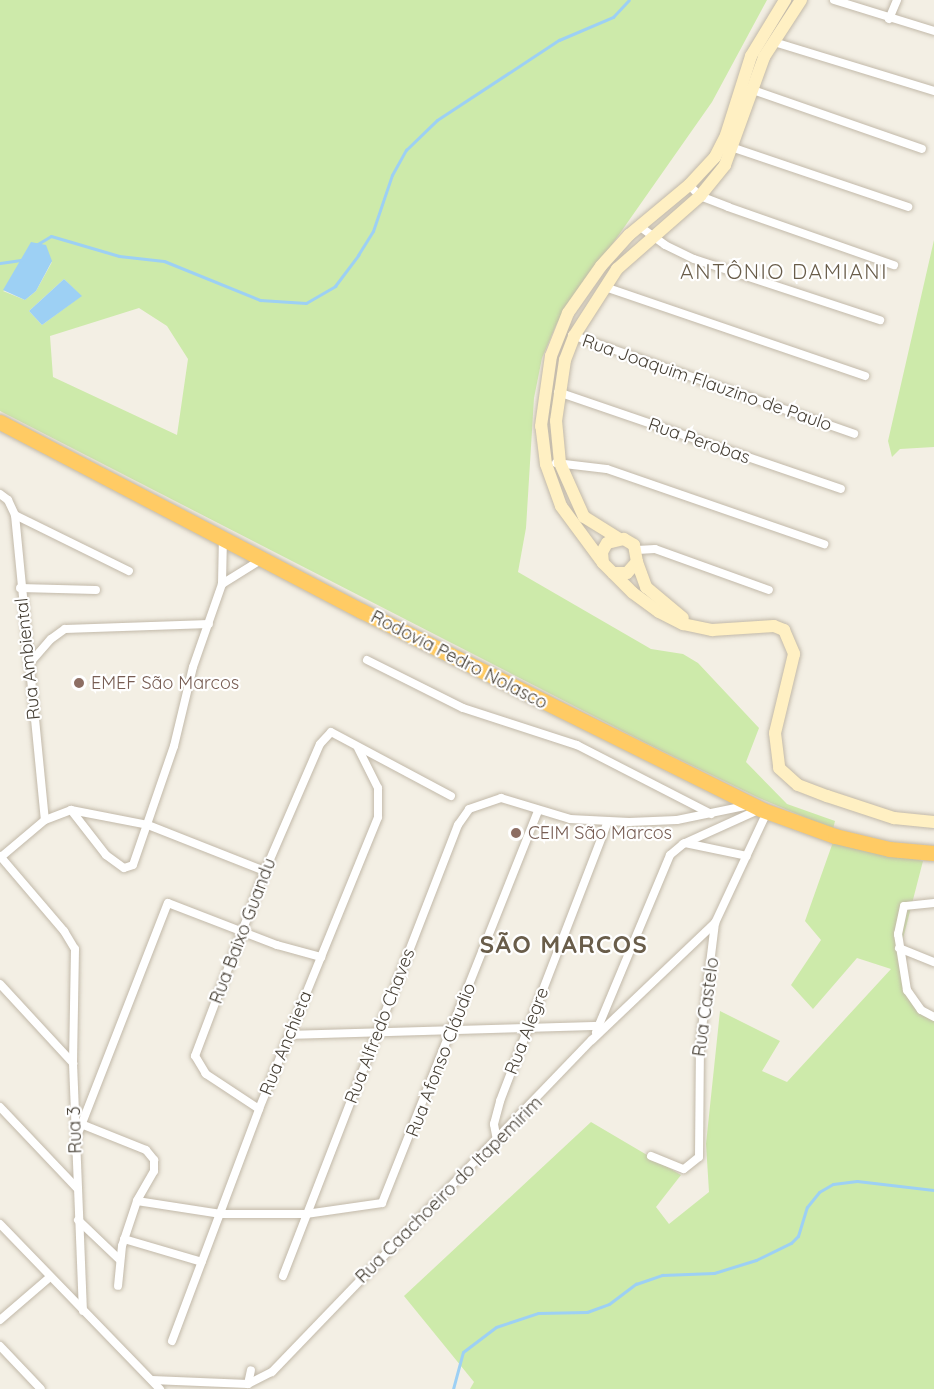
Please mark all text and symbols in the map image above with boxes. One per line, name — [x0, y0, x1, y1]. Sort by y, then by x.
district label: ANTÔNIO DAMIANI — [680, 258, 888, 284]
street label: Rua Joaquim Flauzino de Paulo — [579, 330, 835, 436]
street label: Rua Perobas — [645, 413, 753, 469]
street label: Rua Ambiental — [11, 597, 45, 721]
street label: Rodovia Pedro Nolasco — [367, 606, 551, 714]
place label: EMEF São Marcos — [91, 672, 239, 694]
marker: EMEF São Marcos — [72, 676, 86, 690]
place label: CEIM São Marcos — [528, 822, 672, 844]
marker: CEIM São Marcos — [509, 826, 523, 840]
street label: Rua Baixo Guandu — [205, 855, 281, 1007]
district label: SÃO MARCOS — [480, 931, 648, 959]
street label: Rua Alfredo Chaves — [340, 945, 420, 1107]
street label: Rua Castelo — [688, 956, 724, 1058]
street label: Rua Afonso Cláudio — [402, 980, 480, 1140]
street label: Rua Alegre — [501, 984, 553, 1078]
street label: Rua Anchieta — [255, 988, 317, 1098]
street label: Rua Caachoeiro do Itapemirim — [351, 1092, 547, 1288]
street label: Rua 3 — [63, 1106, 87, 1154]

